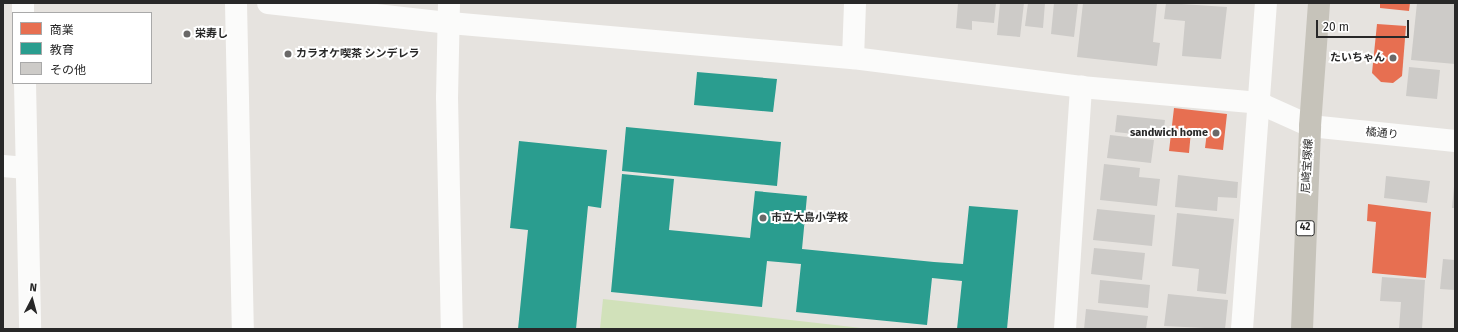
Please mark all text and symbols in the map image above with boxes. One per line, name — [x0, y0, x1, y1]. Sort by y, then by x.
legend — [12, 12, 152, 84]
scale bar — [1318, 12, 1411, 38]
text: 20 m — [1323, 20, 1349, 34]
text: 商業 — [50, 23, 74, 37]
place label: 栄寿し — [195, 27, 228, 41]
marker: 栄寿し — [182, 29, 192, 39]
text: 教育 — [50, 43, 74, 57]
place label: カラオケ喫茶 シンデレラ — [296, 47, 420, 61]
marker: カラオケ喫茶 シンデレラ — [283, 49, 293, 59]
place label: たいちゃん — [1330, 51, 1385, 65]
marker: たいちゃん — [1388, 53, 1398, 63]
text: その他 — [50, 63, 86, 77]
place label: sandwich home — [1130, 126, 1208, 140]
street label: 橘通り — [1365, 126, 1399, 142]
marker: sandwich home — [1211, 128, 1221, 138]
street label: 尼崎宝塚線 — [1300, 138, 1316, 194]
place label: 市立大島小学校 — [771, 211, 848, 225]
marker: 市立大島小学校 — [758, 213, 768, 223]
road number: 42 — [1295, 220, 1315, 236]
north arrow — [12, 280, 52, 320]
text: N — [29, 281, 38, 294]

